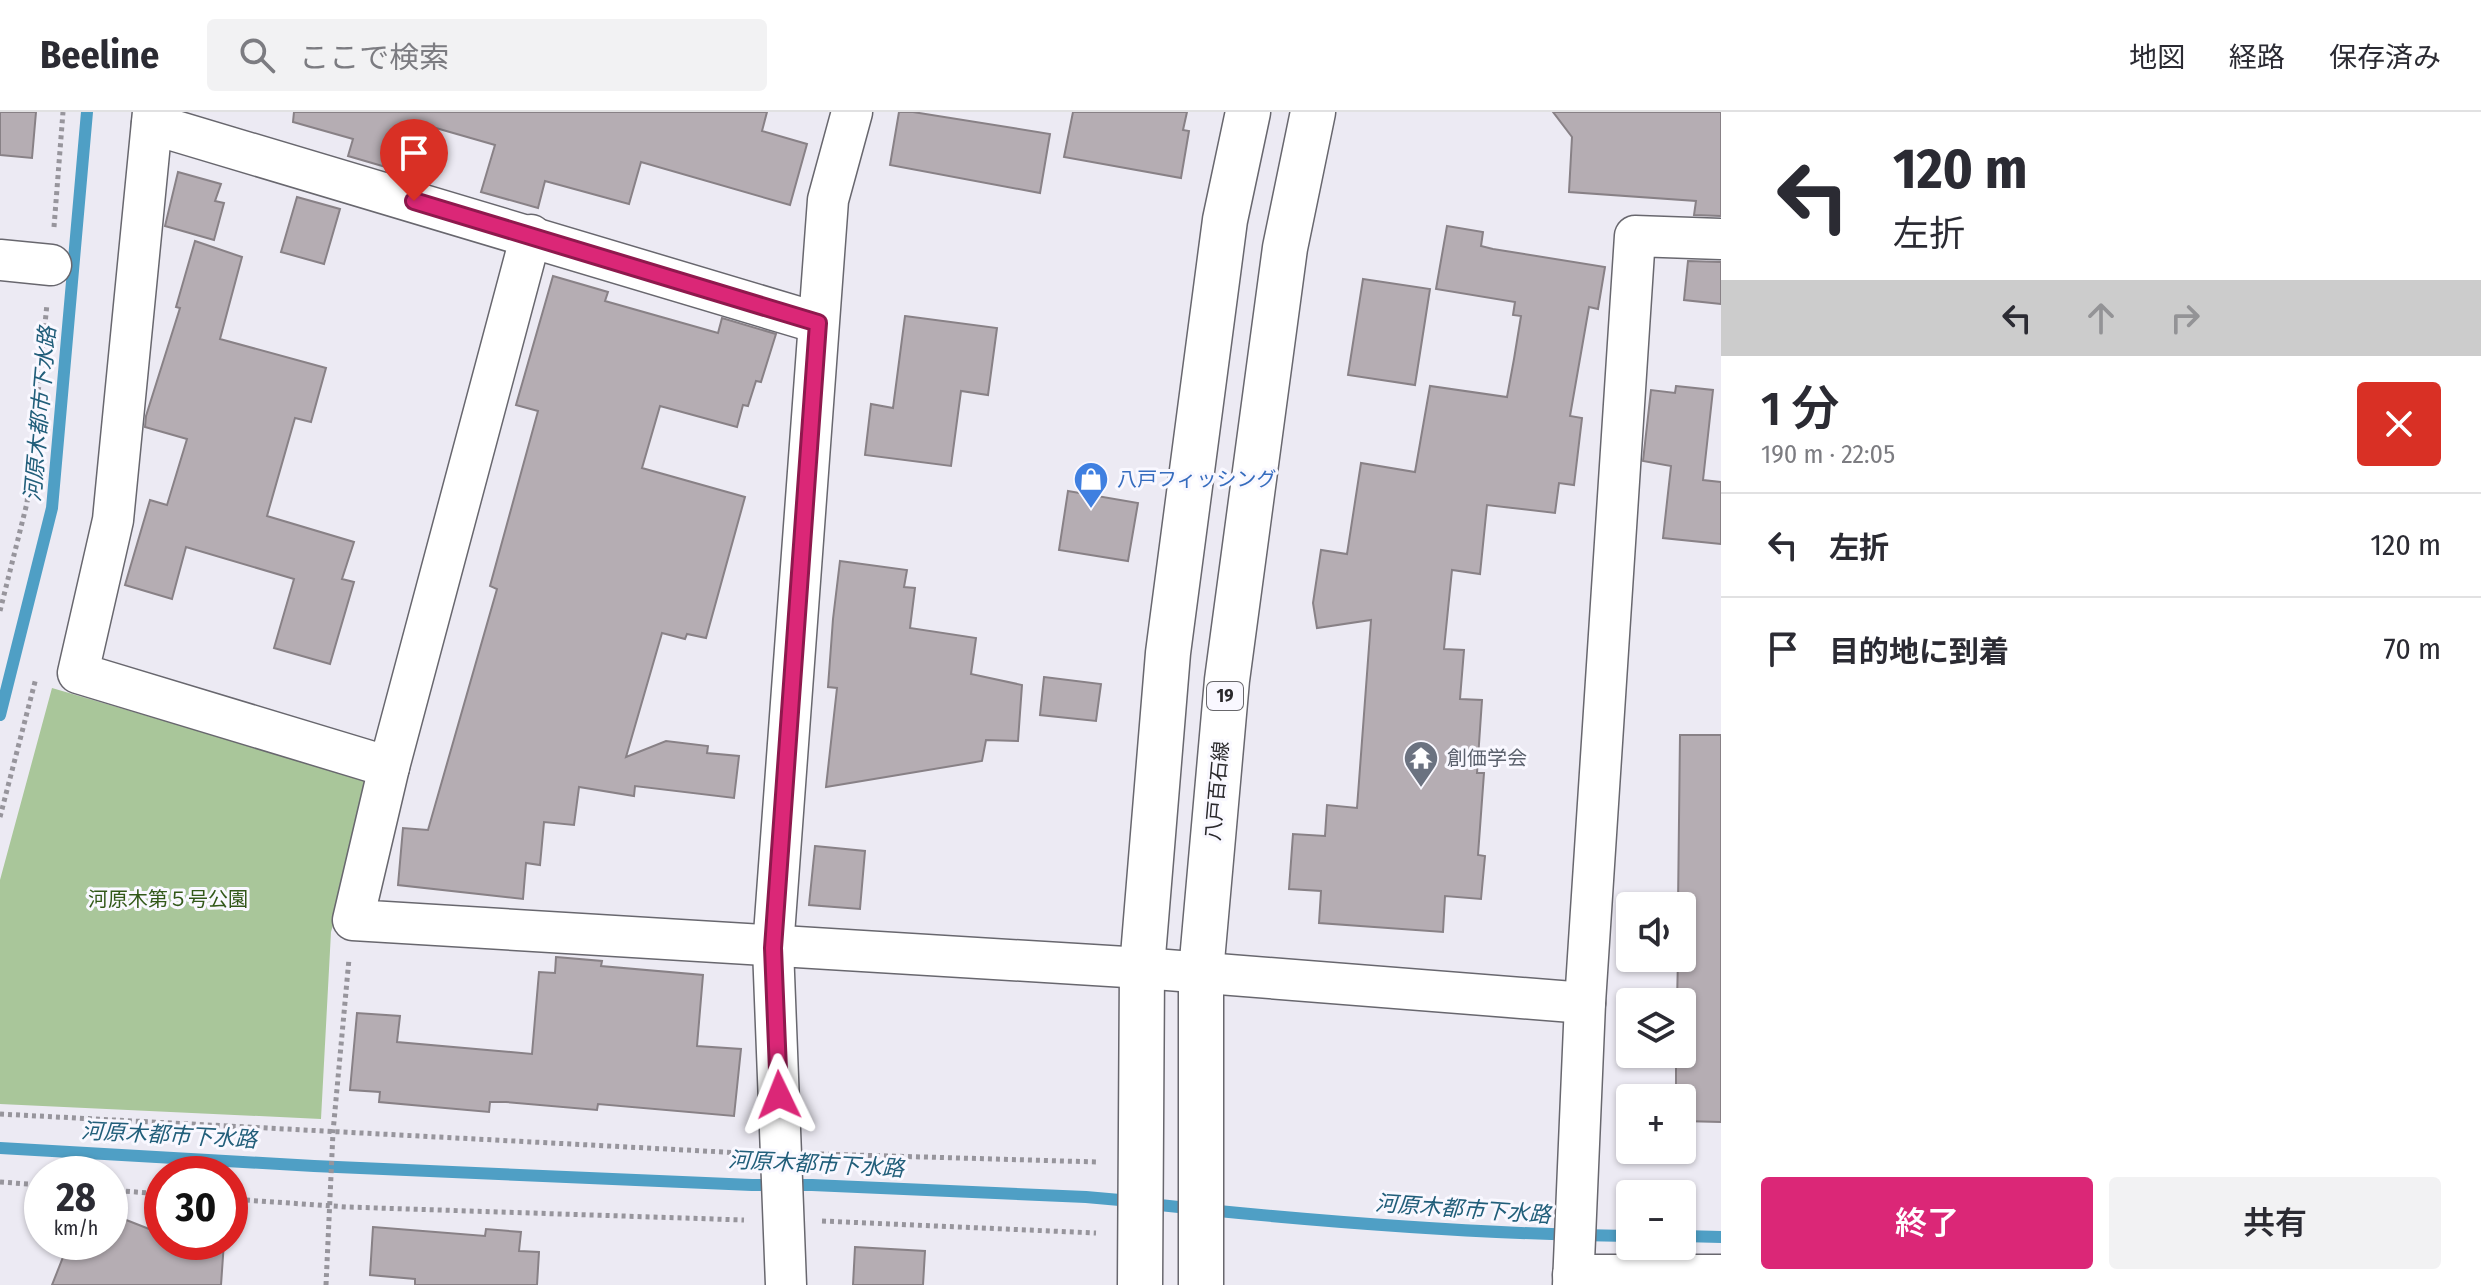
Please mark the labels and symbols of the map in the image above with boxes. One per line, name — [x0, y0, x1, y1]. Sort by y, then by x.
pin — [380, 119, 448, 201]
water label: 河原木都市下水路 — [19, 323, 61, 503]
shop icon: 八戸フィッシング — [1072, 460, 1110, 510]
place label: 八戸フィッシング — [1117, 467, 1277, 491]
road number: 19 — [1207, 682, 1243, 710]
temple icon: 創価学会 — [1402, 739, 1440, 789]
street label: 八戸百石線 — [1201, 740, 1233, 842]
place label: 創価学会 — [1447, 746, 1527, 770]
park label: 河原木第５号公園 — [88, 887, 248, 911]
position arrow — [737, 1053, 821, 1137]
water label: 河原木都市下水路 — [80, 1117, 260, 1153]
water label: 河原木都市下水路 — [727, 1146, 907, 1182]
speed limit sign: 30 — [144, 1156, 248, 1260]
water label: 河原木都市下水路 — [1374, 1189, 1554, 1229]

